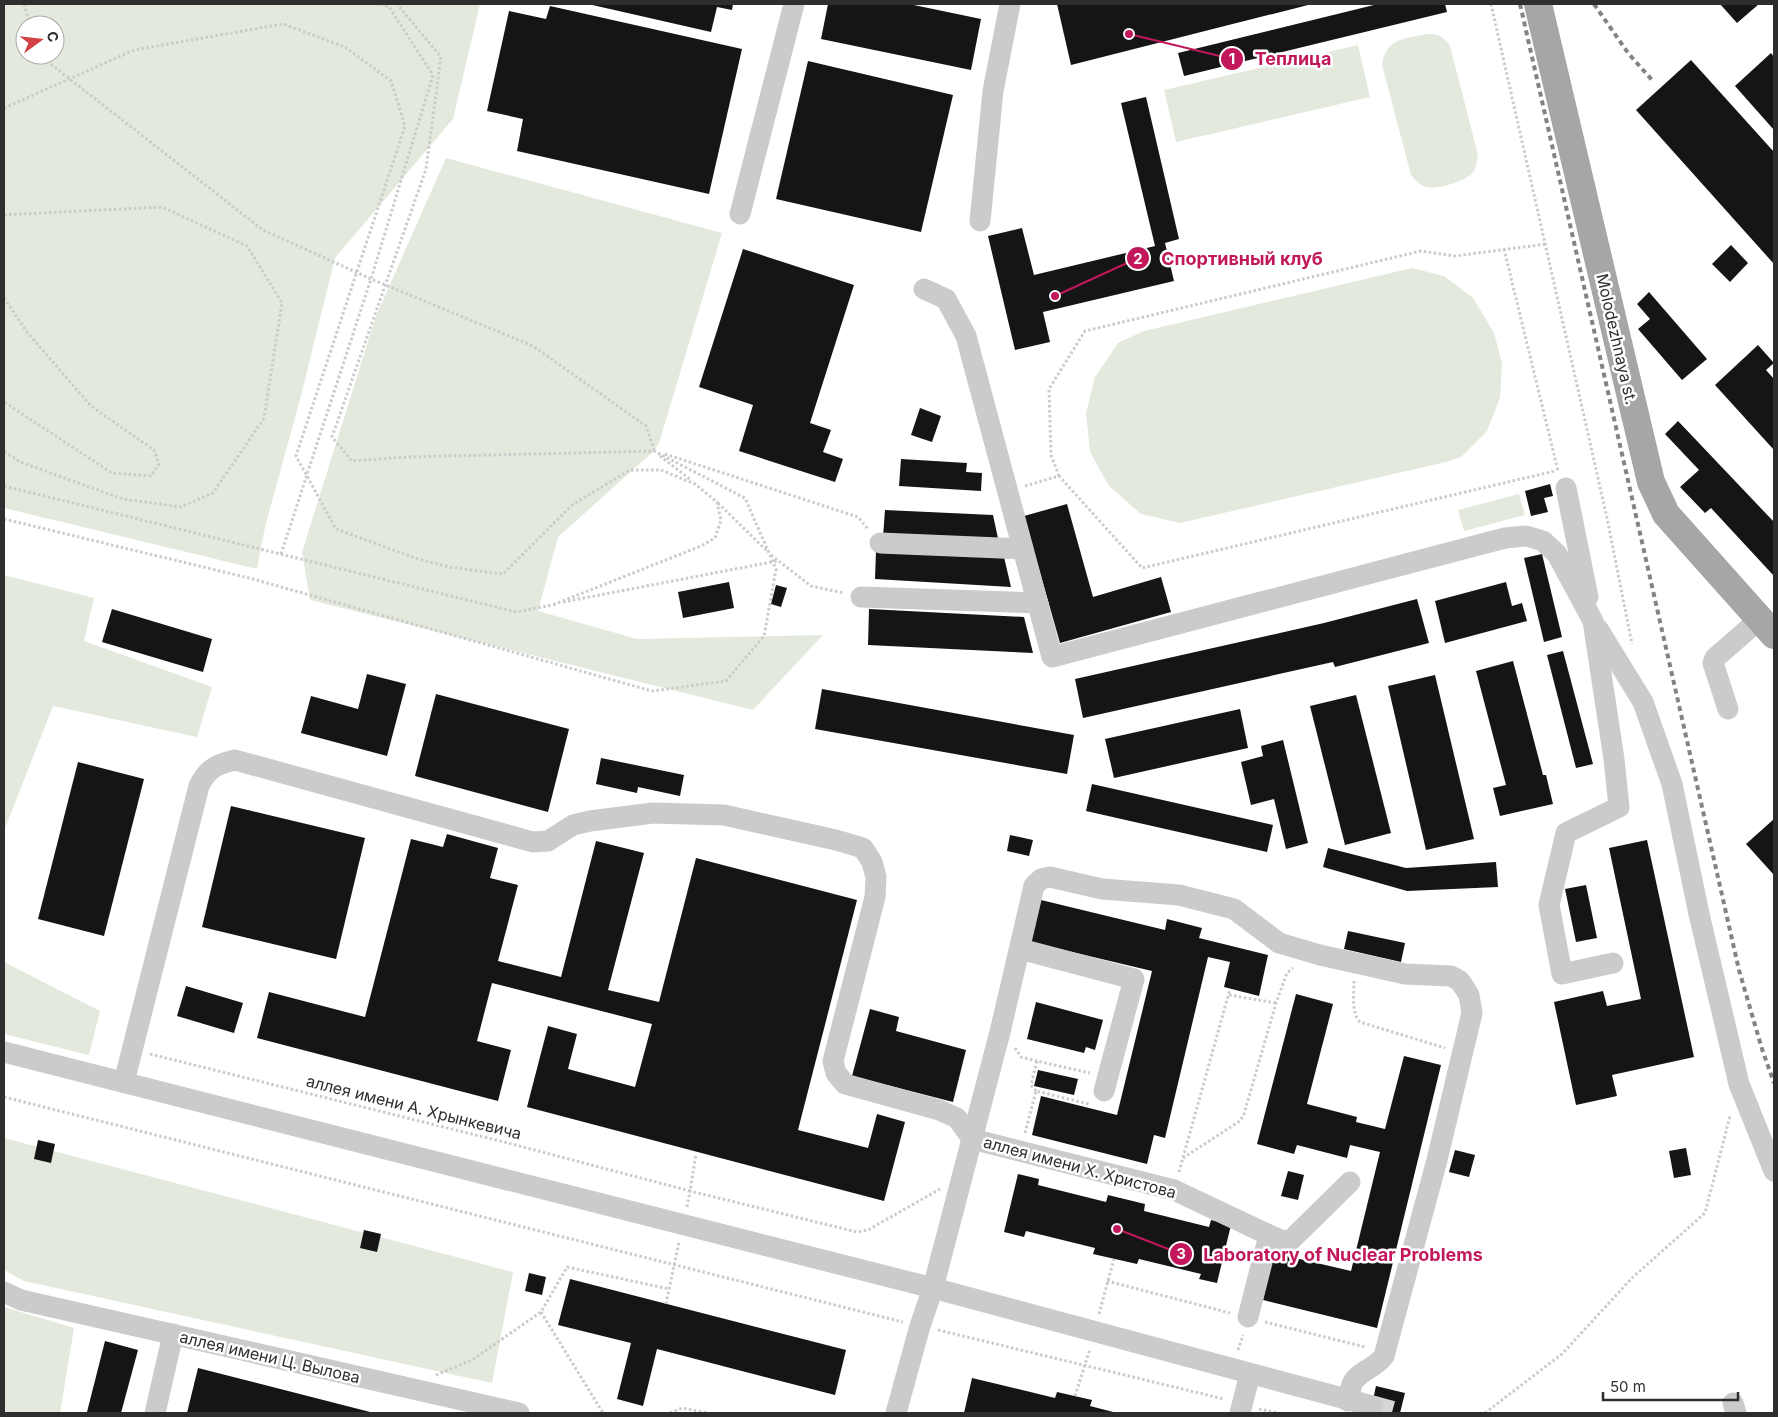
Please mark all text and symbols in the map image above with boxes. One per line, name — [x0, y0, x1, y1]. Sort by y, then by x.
north arrow — [15, 15, 65, 65]
text: С — [43, 29, 63, 44]
callout: Теплица — [1220, 43, 1341, 76]
text: Теплица — [1255, 48, 1331, 69]
text: 1 — [1229, 49, 1235, 68]
callout: Спортивный клуб — [1126, 242, 1333, 275]
text: Спортивный клуб — [1161, 248, 1323, 269]
text: 2 — [1133, 249, 1143, 268]
street label: Molodezhnaya st. — [1592, 272, 1642, 406]
street label: аллея имени А. Хрынкевича — [304, 1071, 524, 1143]
street label: аллея имени Х. Христова — [981, 1132, 1179, 1202]
callout: Laboratory of Nuclear Problems — [1168, 1238, 1493, 1271]
text: 3 — [1176, 1244, 1186, 1263]
text: Laboratory of Nuclear Problems — [1203, 1244, 1483, 1265]
street label: аллея имени Ц. Вылова — [178, 1327, 362, 1387]
scale bar — [1603, 1370, 1738, 1402]
text: 50 m — [1610, 1377, 1646, 1396]

